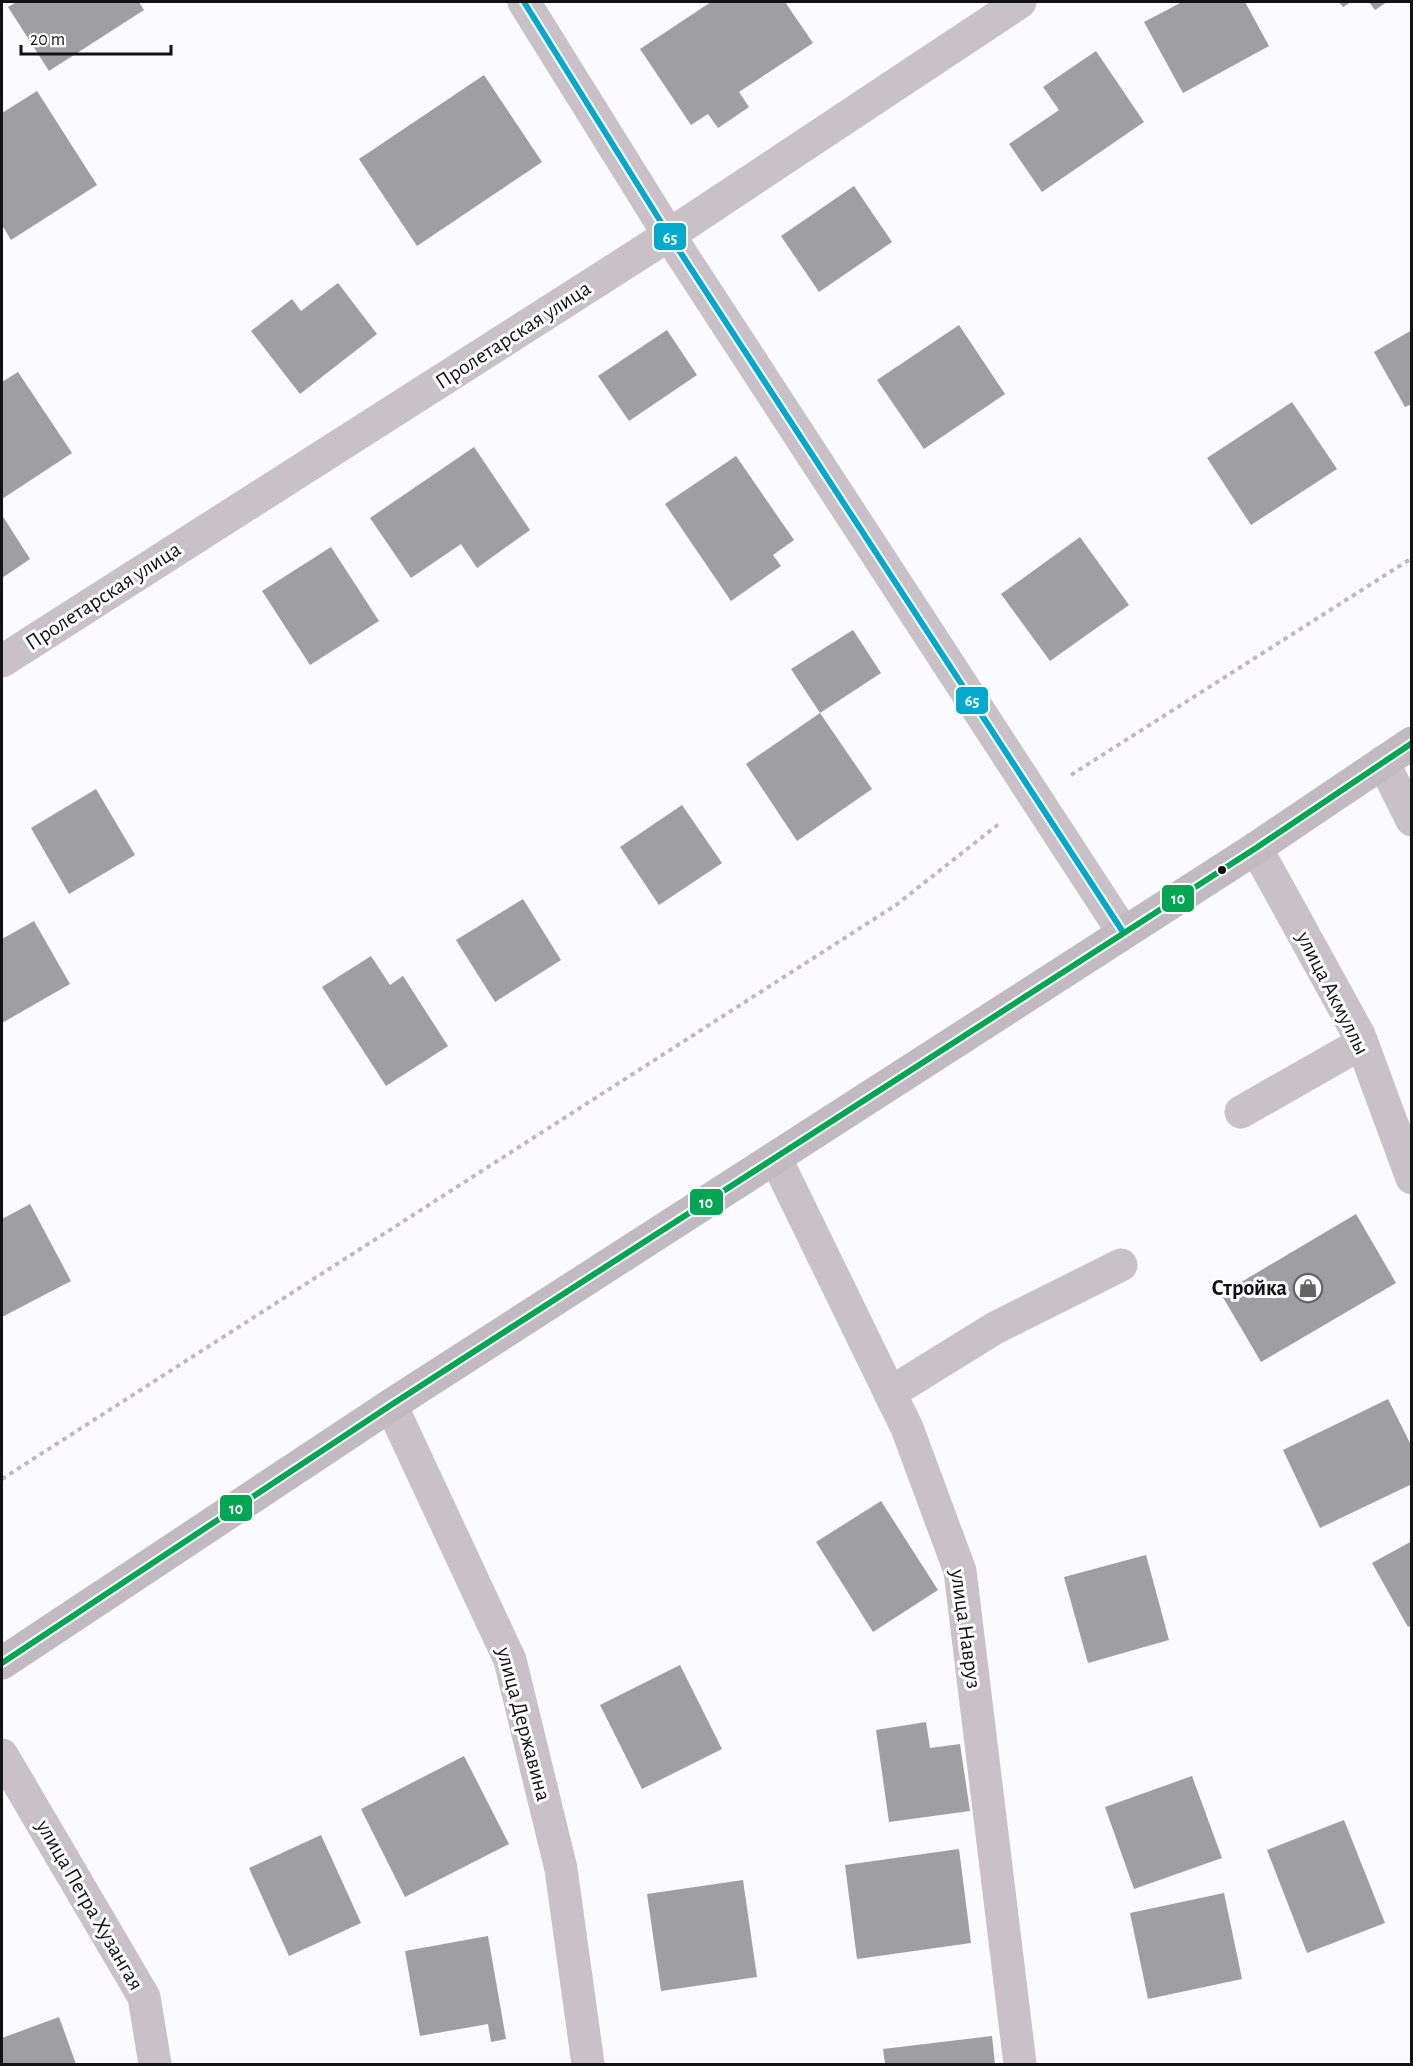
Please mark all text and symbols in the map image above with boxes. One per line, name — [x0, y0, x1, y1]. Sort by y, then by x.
scale bar — [21, 18, 171, 56]
text: 20 m — [30, 31, 65, 49]
line badge: 65 — [653, 222, 687, 251]
text: 65 — [663, 230, 677, 246]
street label: Пролетарская улица — [431, 277, 595, 393]
street label: Пролетарская улица — [21, 538, 185, 654]
line badge: 65 — [955, 686, 989, 715]
text: 65 — [965, 693, 979, 709]
unlabelled marker — [1216, 864, 1228, 876]
line badge: 10 — [1161, 884, 1195, 913]
text: 10 — [1171, 891, 1185, 907]
street label: улица Акмуллы — [1292, 927, 1373, 1058]
line badge: 10 — [689, 1188, 724, 1216]
text: 10 — [699, 1195, 713, 1211]
shop icon: Стройка — [1292, 1272, 1324, 1304]
place label: Стройка — [1211, 1277, 1287, 1299]
line badge: 10 — [219, 1494, 253, 1522]
text: 10 — [229, 1501, 243, 1517]
street label: улица Навруз — [947, 1567, 985, 1690]
street label: улица Державина — [493, 1644, 555, 1803]
street label: улица Петра Хузангая — [32, 1815, 148, 1994]

